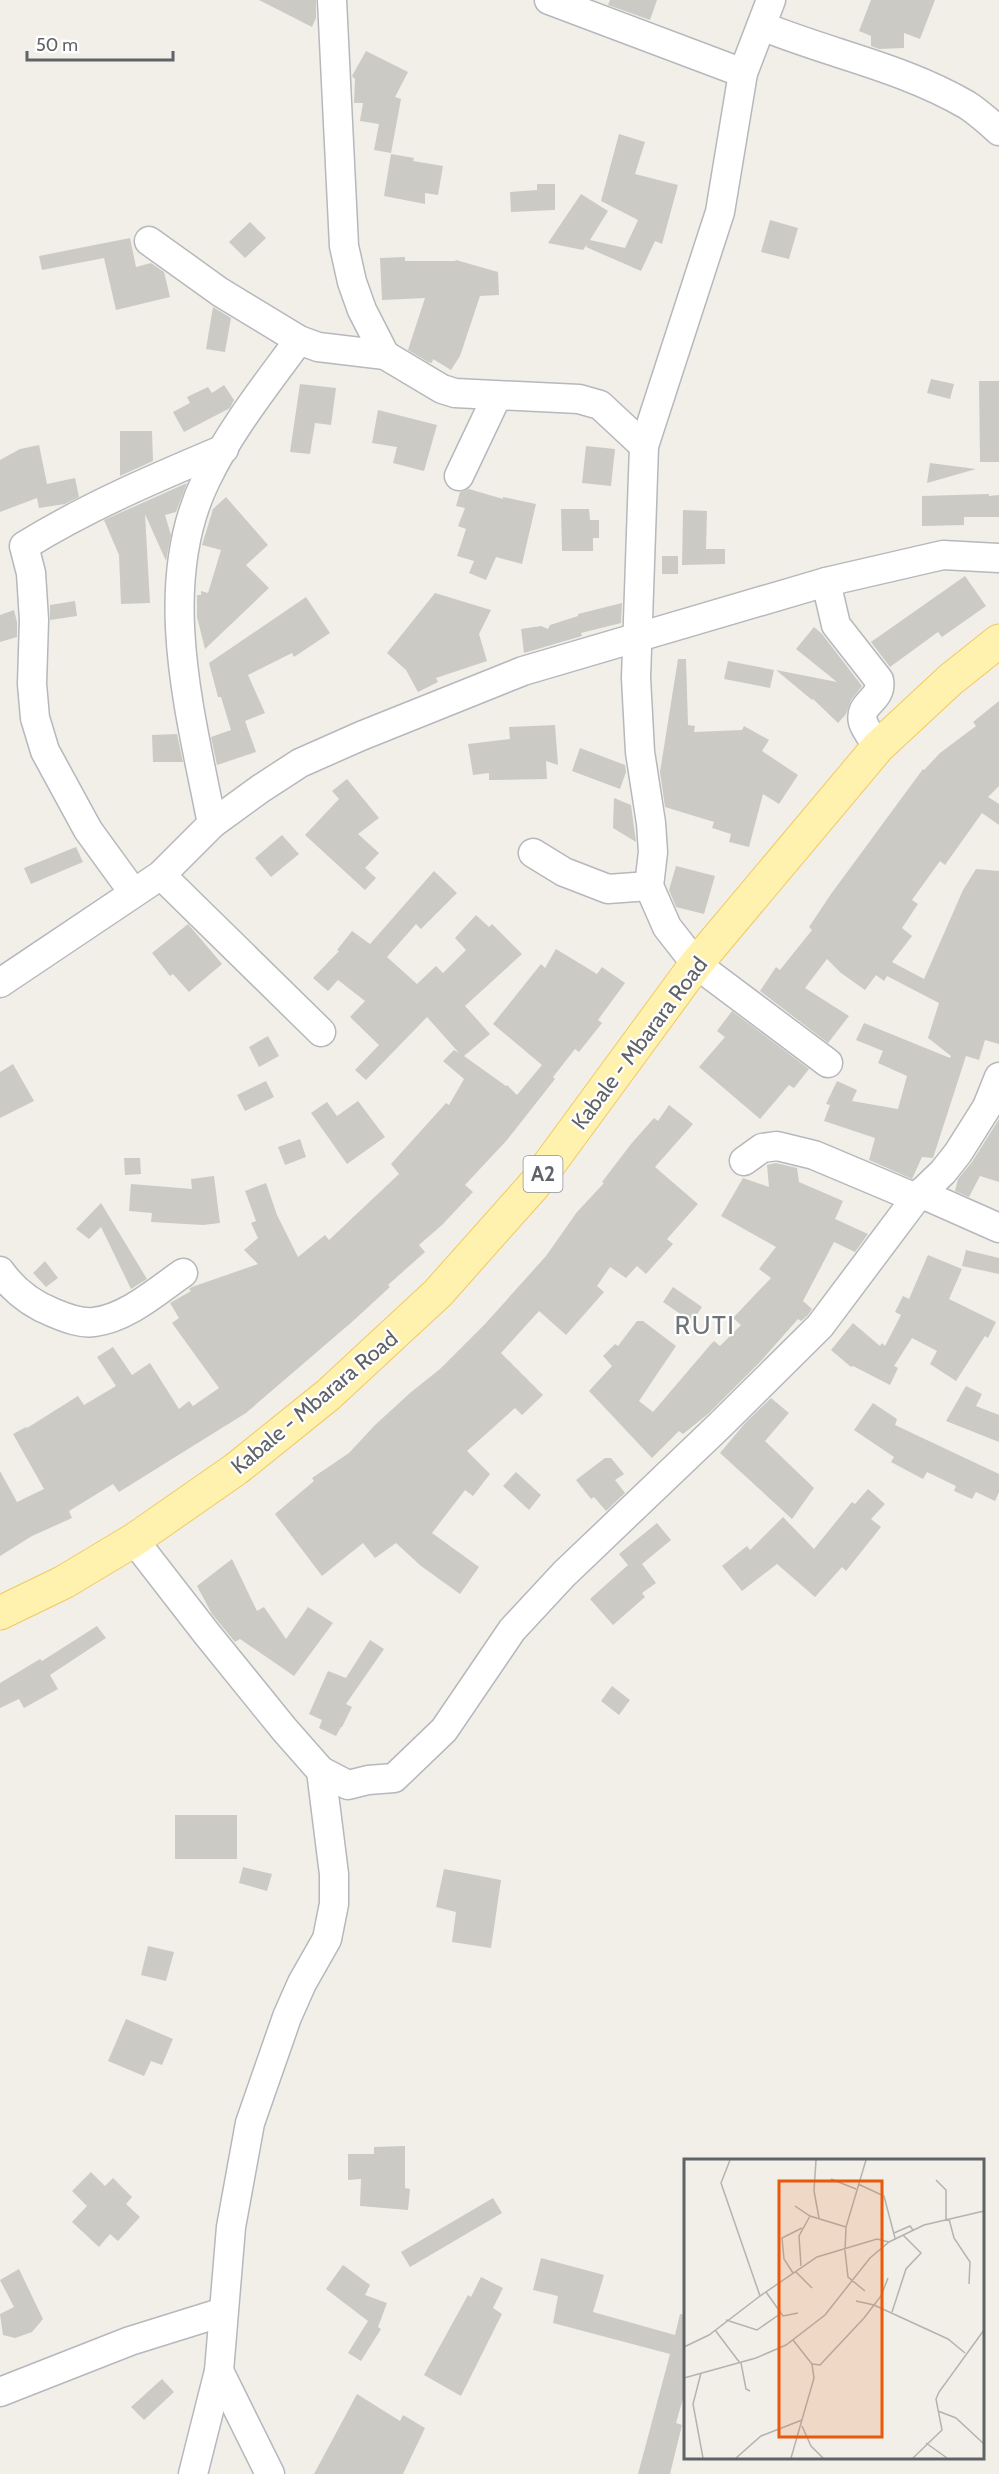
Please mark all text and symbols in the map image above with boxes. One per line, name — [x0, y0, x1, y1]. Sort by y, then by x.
scale bar — [27, 24, 172, 62]
text: 50 m — [36, 34, 78, 56]
street label: Kabale - Mbarara Road — [566, 952, 713, 1135]
road number: A2 — [524, 1156, 562, 1192]
district label: RUTI — [675, 1309, 736, 1341]
street label: Kabale - Mbarara Road — [226, 1325, 403, 1480]
inset map — [684, 2159, 984, 2459]

